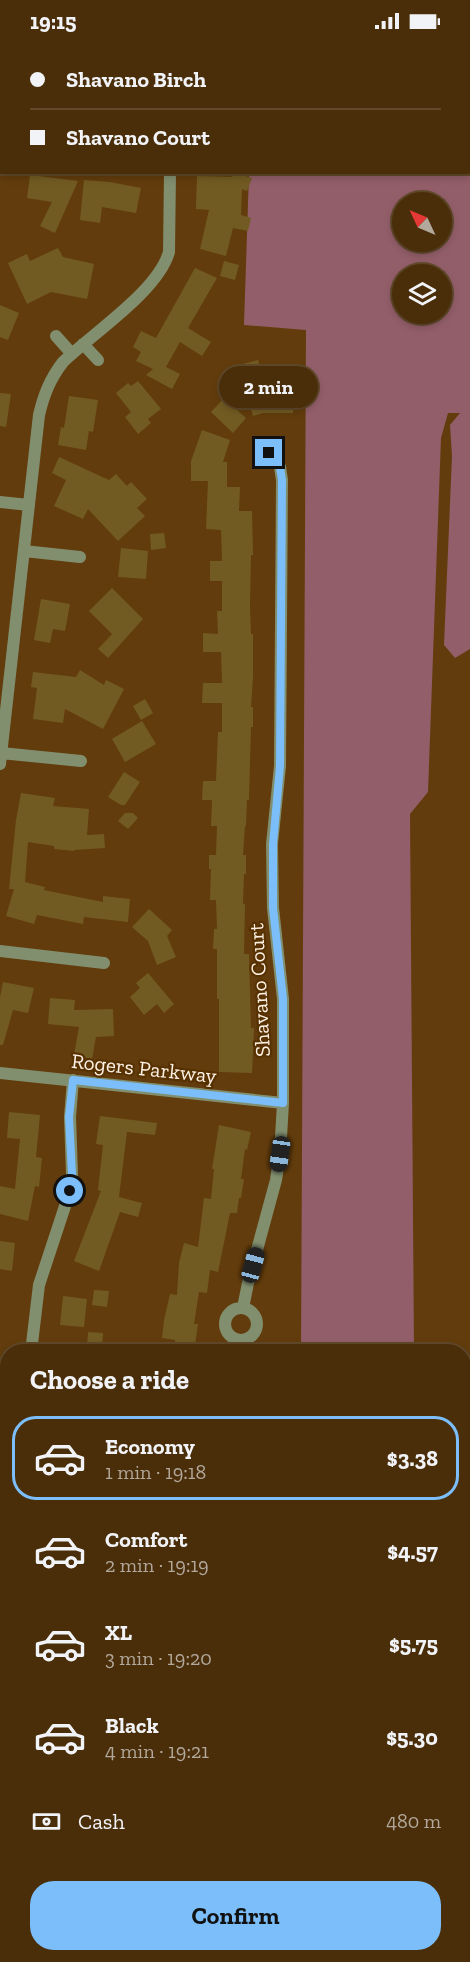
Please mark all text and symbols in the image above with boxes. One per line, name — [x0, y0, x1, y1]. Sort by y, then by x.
text: 19:15 — [30, 8, 77, 35]
text: Shavano Birch — [66, 66, 206, 93]
text: Shavano Court — [66, 124, 210, 151]
north arrow — [392, 192, 452, 252]
map controls — [392, 192, 452, 324]
button: layers — [392, 264, 452, 324]
callout: 2 min — [220, 366, 318, 408]
text: 2 min — [244, 375, 293, 399]
route end — [255, 439, 282, 466]
street label: Shavano Court — [243, 922, 275, 1057]
street label: Rogers Parkway — [70, 1048, 218, 1088]
car — [269, 1135, 291, 1173]
route start — [56, 1177, 83, 1204]
car — [240, 1245, 266, 1285]
text: Choose a ride — [30, 1364, 189, 1396]
icon: car — [33, 1431, 87, 1485]
text: Economy — [105, 1433, 195, 1460]
text: $3.38 — [387, 1445, 438, 1472]
text: 1 min · 19:18 — [105, 1460, 206, 1484]
icon: car — [33, 1524, 87, 1578]
text: Comfort — [105, 1526, 187, 1553]
text: $4.57 — [387, 1538, 438, 1565]
text: 2 min · 19:19 — [105, 1553, 209, 1577]
icon: car — [33, 1617, 87, 1671]
text: XL — [105, 1619, 132, 1646]
text: $5.75 — [389, 1631, 438, 1658]
text: 3 min · 19:20 — [105, 1646, 212, 1670]
icon: car — [33, 1710, 87, 1764]
text: Black — [105, 1712, 159, 1739]
text: $5.30 — [386, 1724, 438, 1751]
text: 4 min · 19:21 — [105, 1739, 209, 1763]
icon: cash — [30, 1805, 63, 1838]
text: Cash — [78, 1808, 125, 1835]
text: 480 m — [386, 1809, 441, 1833]
button: Confirm — [30, 1881, 441, 1950]

